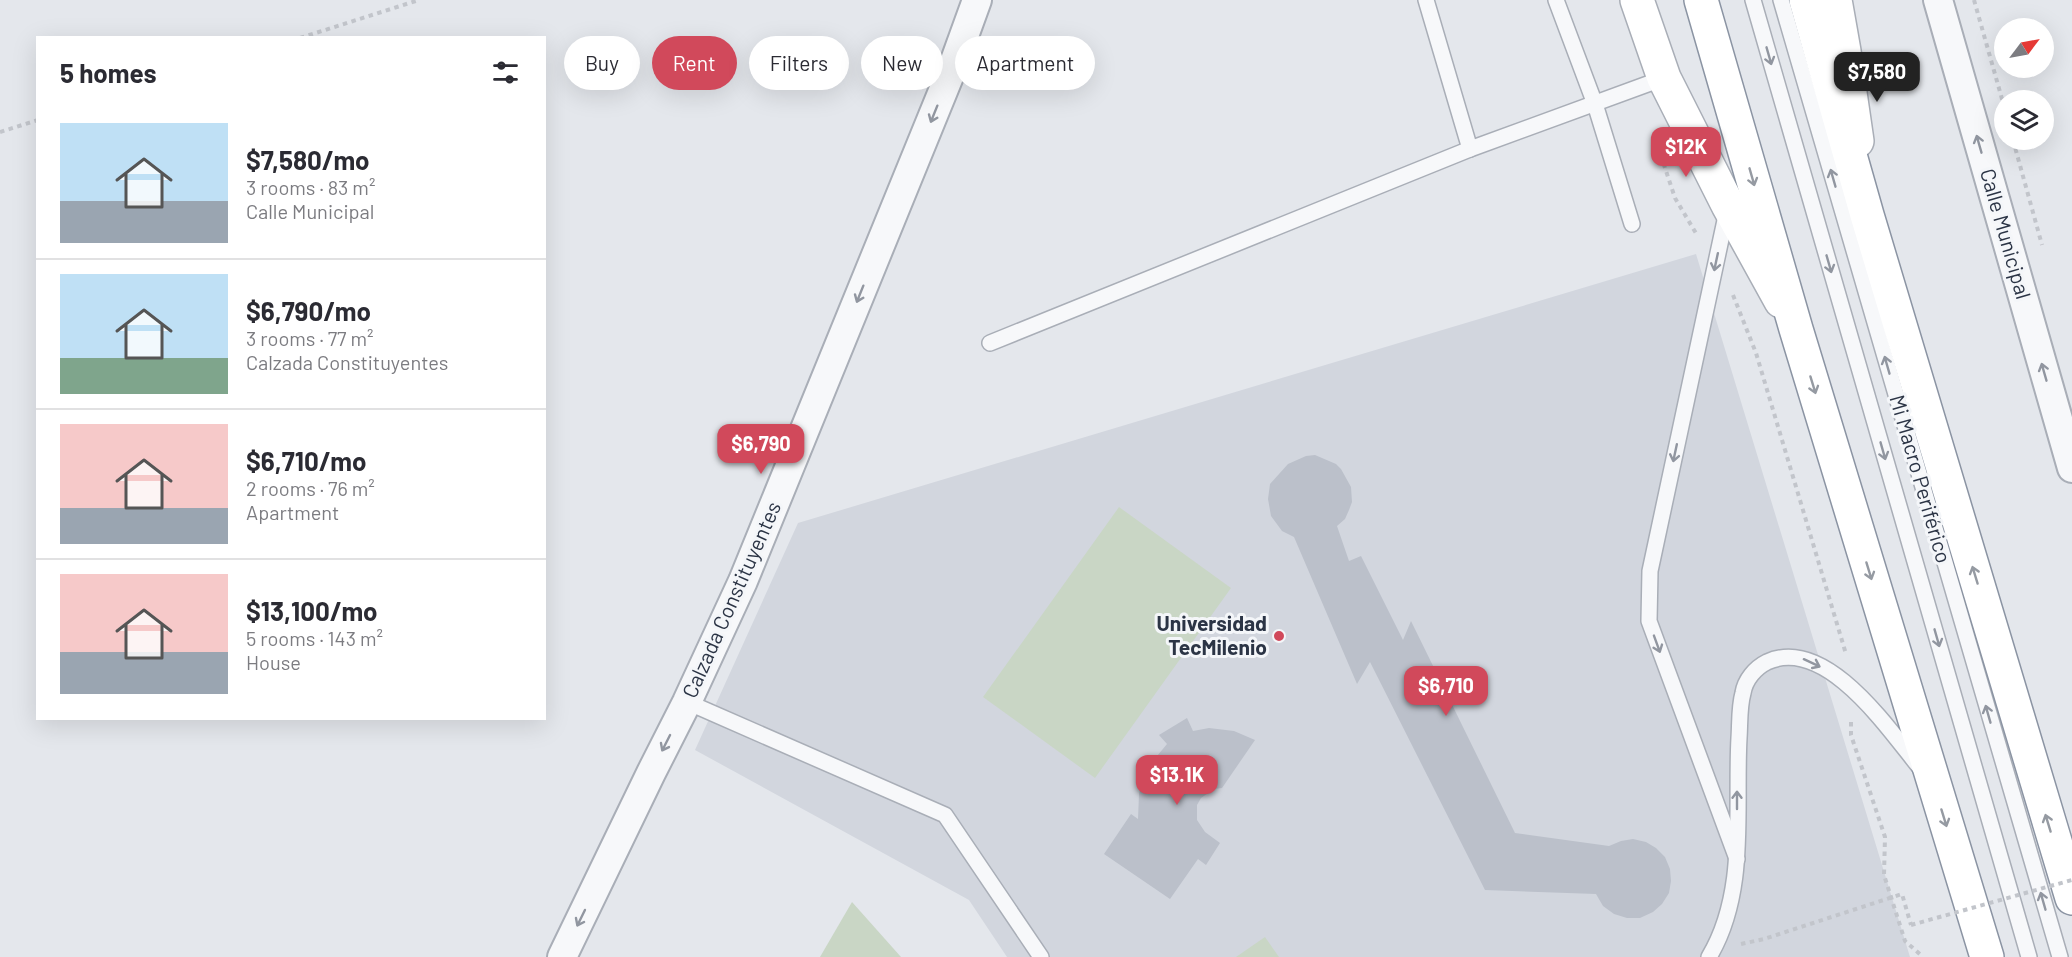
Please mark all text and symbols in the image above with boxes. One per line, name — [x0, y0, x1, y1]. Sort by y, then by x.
north arrow — [1994, 18, 2054, 78]
map controls — [1994, 18, 2054, 150]
chip: Buy — [564, 36, 640, 90]
chip: Rent — [652, 36, 737, 90]
chip: Filters — [749, 36, 849, 90]
chip: New — [861, 36, 943, 90]
chip: Apartment — [955, 36, 1095, 90]
one-way arrow — [1764, 46, 1775, 65]
pin: $7,580 — [1828, 52, 1926, 103]
icon: filters — [489, 56, 522, 89]
text: 5 homes — [60, 57, 157, 88]
text: $7,580 — [1848, 59, 1906, 83]
button: layers — [1994, 90, 2054, 150]
one-way arrow — [928, 104, 939, 122]
pin: $12K — [1650, 127, 1722, 178]
text: $12K — [1665, 134, 1707, 158]
one-way arrow — [1973, 135, 1984, 154]
text: $7,580/mo — [246, 144, 370, 175]
icon: home — [108, 147, 180, 219]
street label: Calle Municipal — [1976, 165, 2037, 302]
one-way arrow — [1747, 167, 1758, 186]
one-way arrow — [1827, 169, 1838, 188]
text: 3 rooms · 83 m² — [246, 175, 375, 199]
text: Calle Municipal — [246, 199, 374, 223]
one-way arrow — [1710, 252, 1721, 271]
one-way arrow — [1824, 254, 1835, 273]
one-way arrow — [854, 284, 865, 303]
text: $6,790/mo — [246, 295, 371, 326]
icon: home — [108, 298, 180, 370]
text: 3 rooms · 77 m² — [246, 326, 374, 350]
text: Calzada Constituyentes — [246, 350, 448, 374]
one-way arrow — [1881, 356, 1892, 375]
one-way arrow — [2038, 363, 2049, 382]
one-way arrow — [1808, 375, 1819, 394]
street label: Mi Macro Periférico — [1885, 392, 1957, 565]
pin: $6,790 — [712, 424, 810, 475]
text: $6,790 — [731, 431, 791, 455]
one-way arrow — [1878, 441, 1889, 460]
one-way arrow — [1669, 442, 1680, 462]
text: $6,710/mo — [246, 445, 366, 476]
icon: home — [108, 448, 180, 520]
text: 2 rooms · 76 m² — [246, 476, 375, 500]
street label: Calzada Constituyentes — [676, 497, 785, 701]
text: Apartment — [246, 500, 339, 524]
one-way arrow — [1864, 561, 1875, 580]
one-way arrow — [1968, 566, 1979, 585]
text: $13,100/mo — [246, 595, 378, 626]
icon: home — [108, 598, 180, 670]
place label: Universidad TecMilenio — [1157, 610, 1267, 659]
text: 5 rooms · 143 m² — [246, 626, 383, 650]
marker: Universidad TecMilenio — [1272, 629, 1286, 643]
one-way arrow — [1932, 629, 1943, 648]
one-way arrow — [1653, 634, 1664, 652]
text: House — [246, 650, 301, 674]
one-way arrow — [1802, 657, 1820, 669]
pin: $6,710 — [1397, 666, 1495, 717]
text: $6,710 — [1418, 673, 1474, 697]
one-way arrow — [1982, 705, 1993, 724]
one-way arrow — [660, 734, 672, 751]
pin: $13.1K — [1128, 755, 1226, 806]
text: $13.1K — [1150, 762, 1204, 786]
one-way arrow — [1731, 791, 1743, 811]
one-way arrow — [1939, 808, 1950, 827]
one-way arrow — [2042, 814, 2053, 833]
one-way arrow — [2037, 892, 2048, 911]
one-way arrow — [574, 909, 586, 927]

